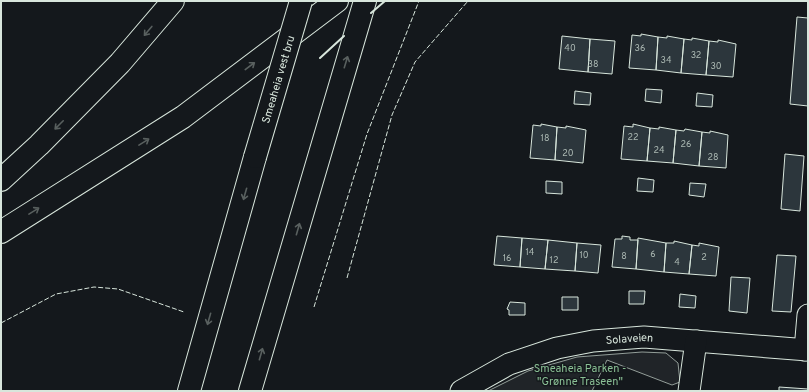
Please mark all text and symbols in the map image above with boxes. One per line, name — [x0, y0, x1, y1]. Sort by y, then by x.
one-way arrow — [143, 25, 152, 36]
street label: Smeaheia vest bru — [259, 34, 298, 125]
house number: 40 — [564, 43, 576, 54]
house number: 36 — [635, 43, 645, 54]
house number: 32 — [691, 50, 701, 61]
house number: 34 — [660, 55, 672, 66]
one-way arrow — [343, 56, 350, 69]
house number: 38 — [588, 59, 598, 70]
house number: 30 — [710, 61, 722, 72]
one-way arrow — [244, 62, 255, 71]
one-way arrow — [54, 120, 64, 130]
house number: 22 — [627, 132, 639, 143]
house number: 18 — [541, 133, 549, 144]
one-way arrow — [138, 137, 150, 145]
house number: 26 — [681, 139, 691, 150]
house number: 24 — [653, 145, 665, 156]
house number: 20 — [562, 148, 574, 159]
house number: 28 — [707, 152, 719, 163]
one-way arrow — [241, 188, 248, 201]
one-way arrow — [28, 207, 39, 215]
one-way arrow — [295, 222, 302, 235]
house number: 14 — [526, 247, 535, 258]
house number: 6 — [650, 249, 656, 260]
house number: 10 — [579, 250, 589, 261]
house number: 8 — [621, 251, 627, 262]
house number: 2 — [701, 252, 707, 263]
house number: 16 — [503, 253, 511, 264]
house number: 12 — [550, 255, 558, 266]
house number: 4 — [674, 257, 680, 268]
one-way arrow — [205, 313, 212, 326]
street label: Solaveien — [605, 331, 654, 348]
one-way arrow — [258, 347, 265, 360]
park label: Smeaheia Parken - "Grønne Traseen" — [534, 362, 626, 389]

